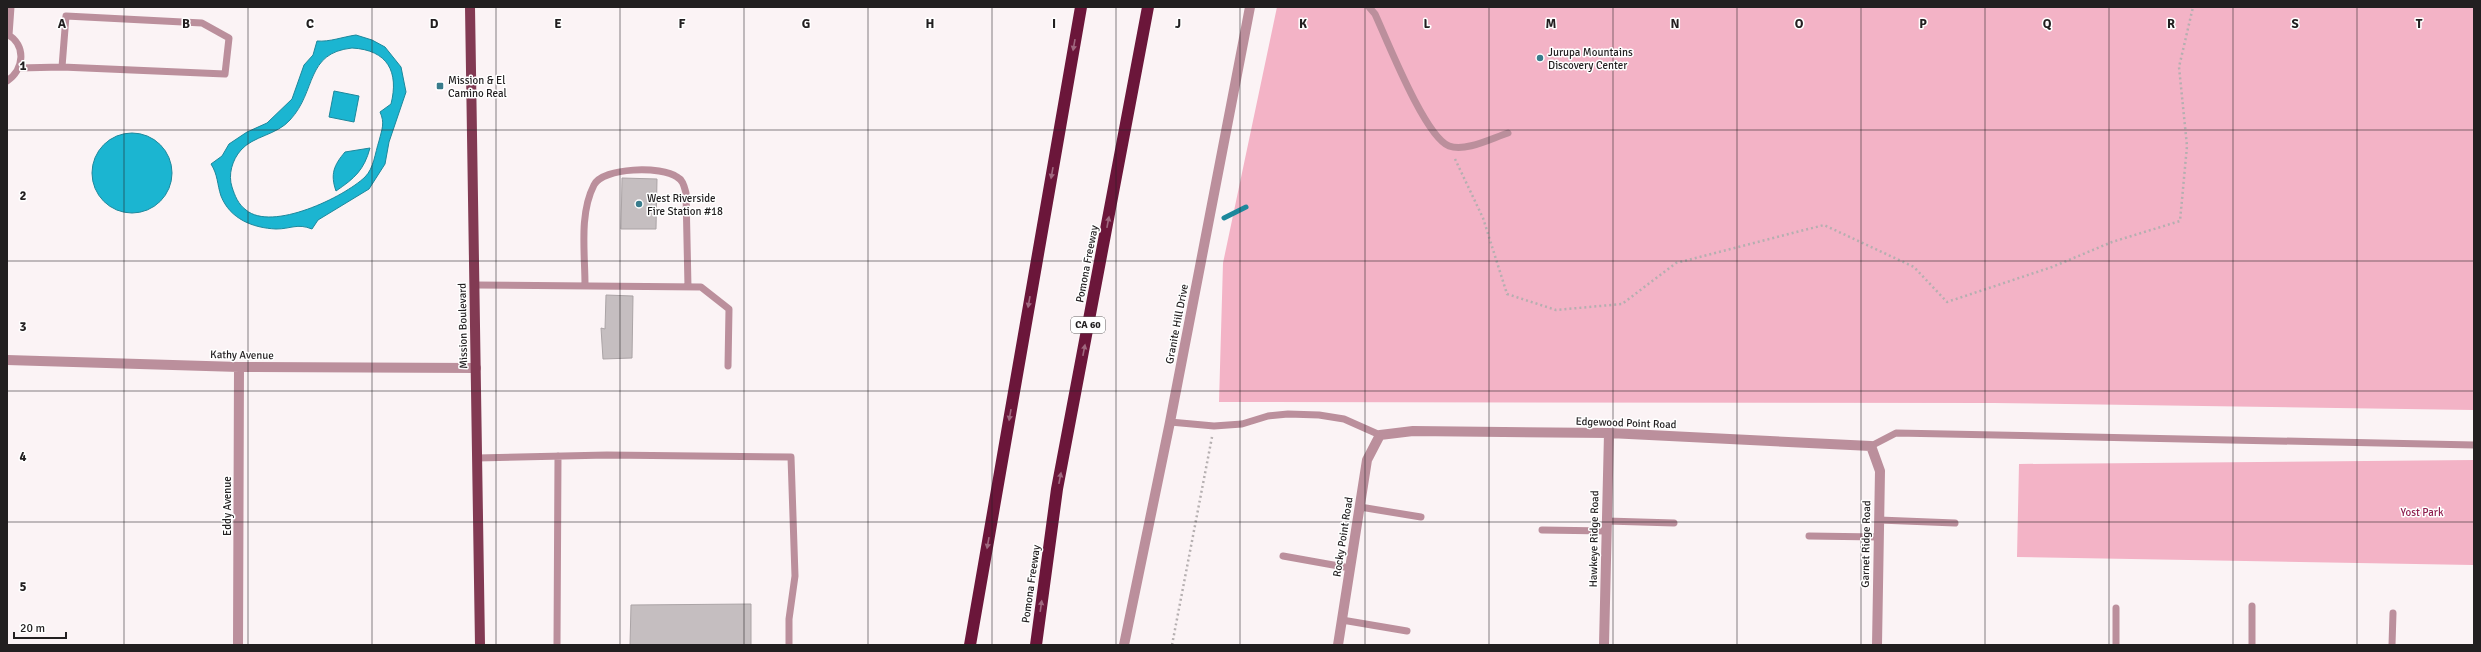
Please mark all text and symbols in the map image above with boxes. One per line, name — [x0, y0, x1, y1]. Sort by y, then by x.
text: A — [58, 16, 67, 32]
text: B — [182, 16, 190, 32]
text: C — [306, 16, 314, 32]
text: D — [430, 16, 439, 32]
text: E — [554, 16, 562, 32]
text: F — [679, 16, 686, 32]
text: G — [802, 16, 810, 32]
text: H — [926, 16, 934, 32]
text: I — [1052, 16, 1056, 32]
text: J — [1175, 16, 1181, 32]
text: K — [1299, 16, 1307, 32]
text: L — [1424, 16, 1431, 32]
text: M — [1546, 16, 1557, 32]
text: N — [1670, 16, 1680, 32]
text: O — [1795, 16, 1804, 32]
text: P — [1919, 16, 1927, 32]
text: Q — [2043, 16, 2052, 32]
text: R — [2167, 16, 2175, 32]
text: S — [2291, 16, 2299, 32]
text: T — [2416, 16, 2423, 32]
one-way arrow — [1071, 39, 1077, 52]
place label: Jurupa Mountains Discovery Center — [1548, 46, 1633, 72]
marker: Jurupa Mountains Discovery Center — [1535, 53, 1545, 63]
text: 1 — [19, 58, 27, 74]
place label: Mission & El Camino Real — [448, 74, 507, 100]
marker: Mission & El Camino Real — [435, 81, 445, 91]
one-way arrow — [1048, 167, 1054, 180]
text: 2 — [19, 188, 27, 204]
place label: West Riverside Fire Station #18 — [647, 192, 723, 218]
marker: West Riverside Fire Station #18 — [634, 199, 644, 209]
one-way arrow — [1105, 216, 1111, 228]
street label: Pomona Freeway — [1073, 223, 1101, 304]
street label: Mission Boulevard — [456, 283, 470, 369]
street label: Granite Hill Drive — [1163, 283, 1191, 365]
one-way arrow — [1026, 295, 1032, 308]
road number: CA 60 — [1071, 317, 1105, 333]
text: 3 — [19, 319, 27, 335]
one-way arrow — [1081, 344, 1087, 356]
street label: Kathy Avenue — [210, 348, 274, 362]
one-way arrow — [1006, 409, 1012, 421]
street label: Edgewood Point Road — [1575, 415, 1677, 431]
text: 4 — [19, 449, 27, 465]
one-way arrow — [1057, 472, 1063, 484]
street label: Eddy Avenue — [221, 476, 234, 536]
street label: Hawkeye Ridge Road — [1587, 490, 1601, 588]
street label: Rocky Point Road — [1330, 496, 1356, 578]
street label: Garnet Ridge Road — [1859, 500, 1873, 588]
park label: Yost Park — [2401, 506, 2444, 519]
one-way arrow — [984, 537, 990, 549]
street label: Pomona Freeway — [1019, 543, 1043, 624]
text: 5 — [19, 579, 27, 595]
one-way arrow — [1038, 600, 1044, 612]
scale bar — [14, 614, 66, 640]
text: 20 m — [20, 621, 45, 636]

